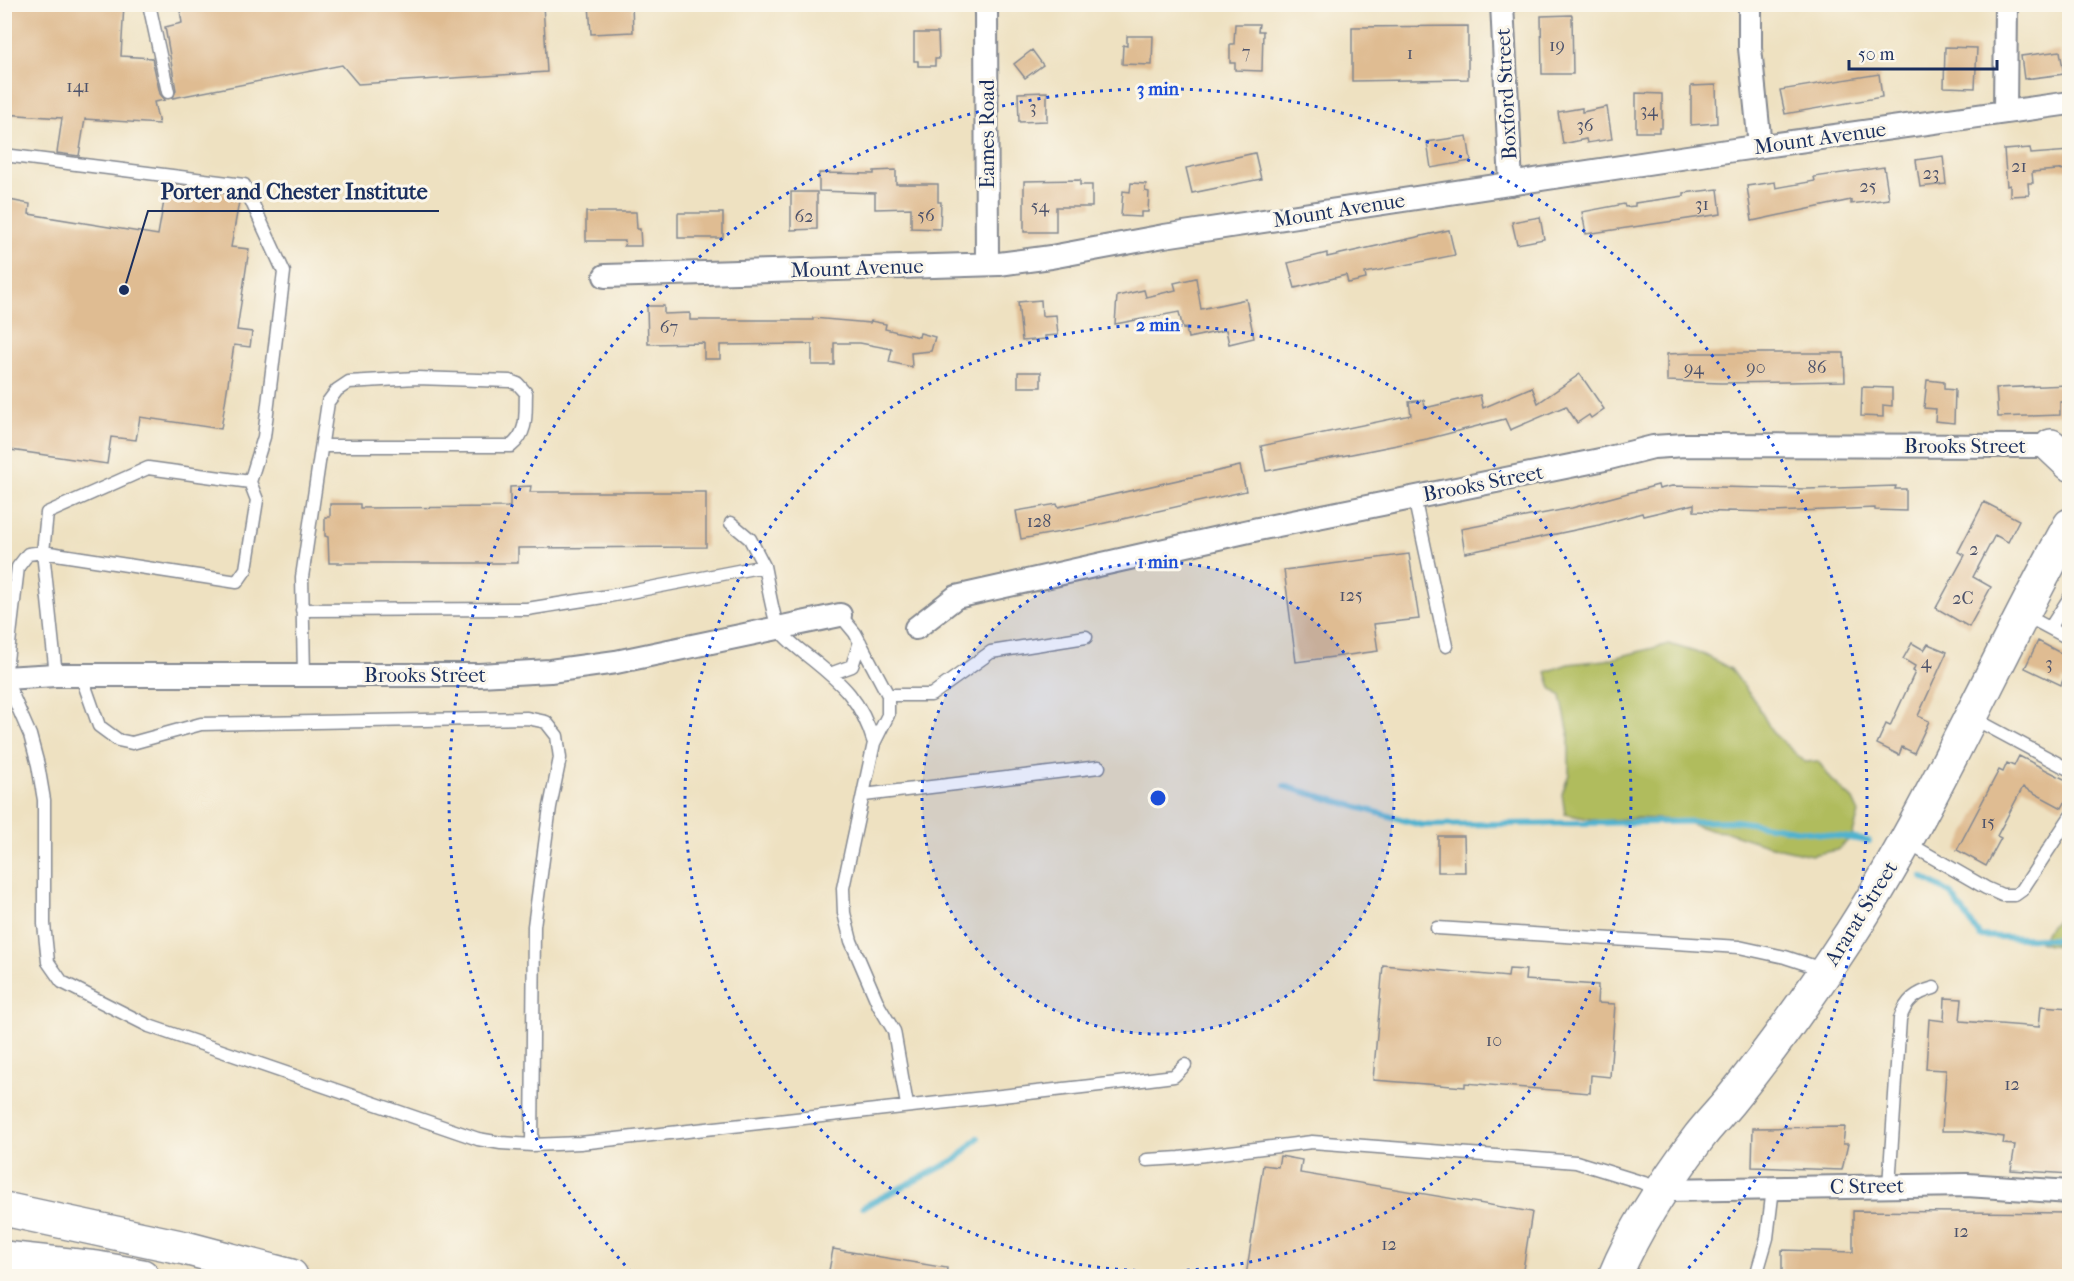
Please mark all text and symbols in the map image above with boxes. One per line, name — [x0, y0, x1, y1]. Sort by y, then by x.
street label: Boxford Street — [1491, 27, 1521, 160]
scale bar — [1849, 33, 1998, 71]
house number: 19 — [1549, 35, 1565, 56]
house number: 7 — [1242, 42, 1251, 63]
house number: 1 — [1407, 43, 1413, 64]
text: 50 m — [1858, 44, 1895, 65]
house number: 141 — [66, 76, 90, 97]
street label: Eames Road — [975, 79, 999, 189]
text: 3 min — [1137, 79, 1180, 100]
house number: 3 — [1029, 97, 1037, 118]
house number: 34 — [1640, 100, 1658, 121]
house number: 36 — [1576, 115, 1594, 136]
street label: Mount Avenue — [1752, 117, 1888, 159]
house number: 21 — [2011, 156, 2027, 177]
house number: 23 — [1923, 163, 1939, 184]
callout: Porter and Chester Institute — [148, 171, 439, 211]
house number: 25 — [1859, 176, 1877, 197]
text: Porter and Chester Institute — [160, 179, 428, 205]
street label: Mount Avenue — [1271, 188, 1407, 232]
house number: 31 — [1695, 194, 1709, 215]
house number: 54 — [1031, 196, 1050, 217]
house number: 56 — [917, 205, 935, 226]
house number: 62 — [794, 206, 814, 227]
street label: Mount Avenue — [790, 254, 924, 282]
text: 2 min — [1136, 315, 1180, 336]
house number: 67 — [660, 317, 678, 338]
house number: 90 — [1746, 357, 1766, 378]
house number: 86 — [1808, 357, 1827, 378]
house number: 94 — [1684, 358, 1704, 379]
street label: Brooks Street — [1904, 434, 2027, 458]
street label: Brooks Street — [1421, 459, 1546, 506]
house number: 128 — [1027, 511, 1051, 532]
house number: 2 — [1969, 539, 1979, 560]
text: 1 min — [1137, 552, 1179, 573]
house number: 125 — [1339, 585, 1363, 606]
house number: 2C — [1952, 588, 1974, 609]
house number: 4 — [1921, 652, 1932, 673]
house number: 3 — [2045, 653, 2053, 674]
street label: Brooks Street — [364, 663, 487, 687]
centre of rings — [1148, 788, 1168, 808]
house number: 15 — [1981, 812, 1995, 833]
street label: Ararat Street — [1819, 856, 1903, 970]
house number: 10 — [1486, 1030, 1502, 1051]
house number: 12 — [2004, 1074, 2020, 1095]
street label: C Street — [1830, 1173, 1905, 1199]
house number: 12 — [1953, 1221, 1969, 1242]
house number: 12 — [1381, 1234, 1397, 1255]

